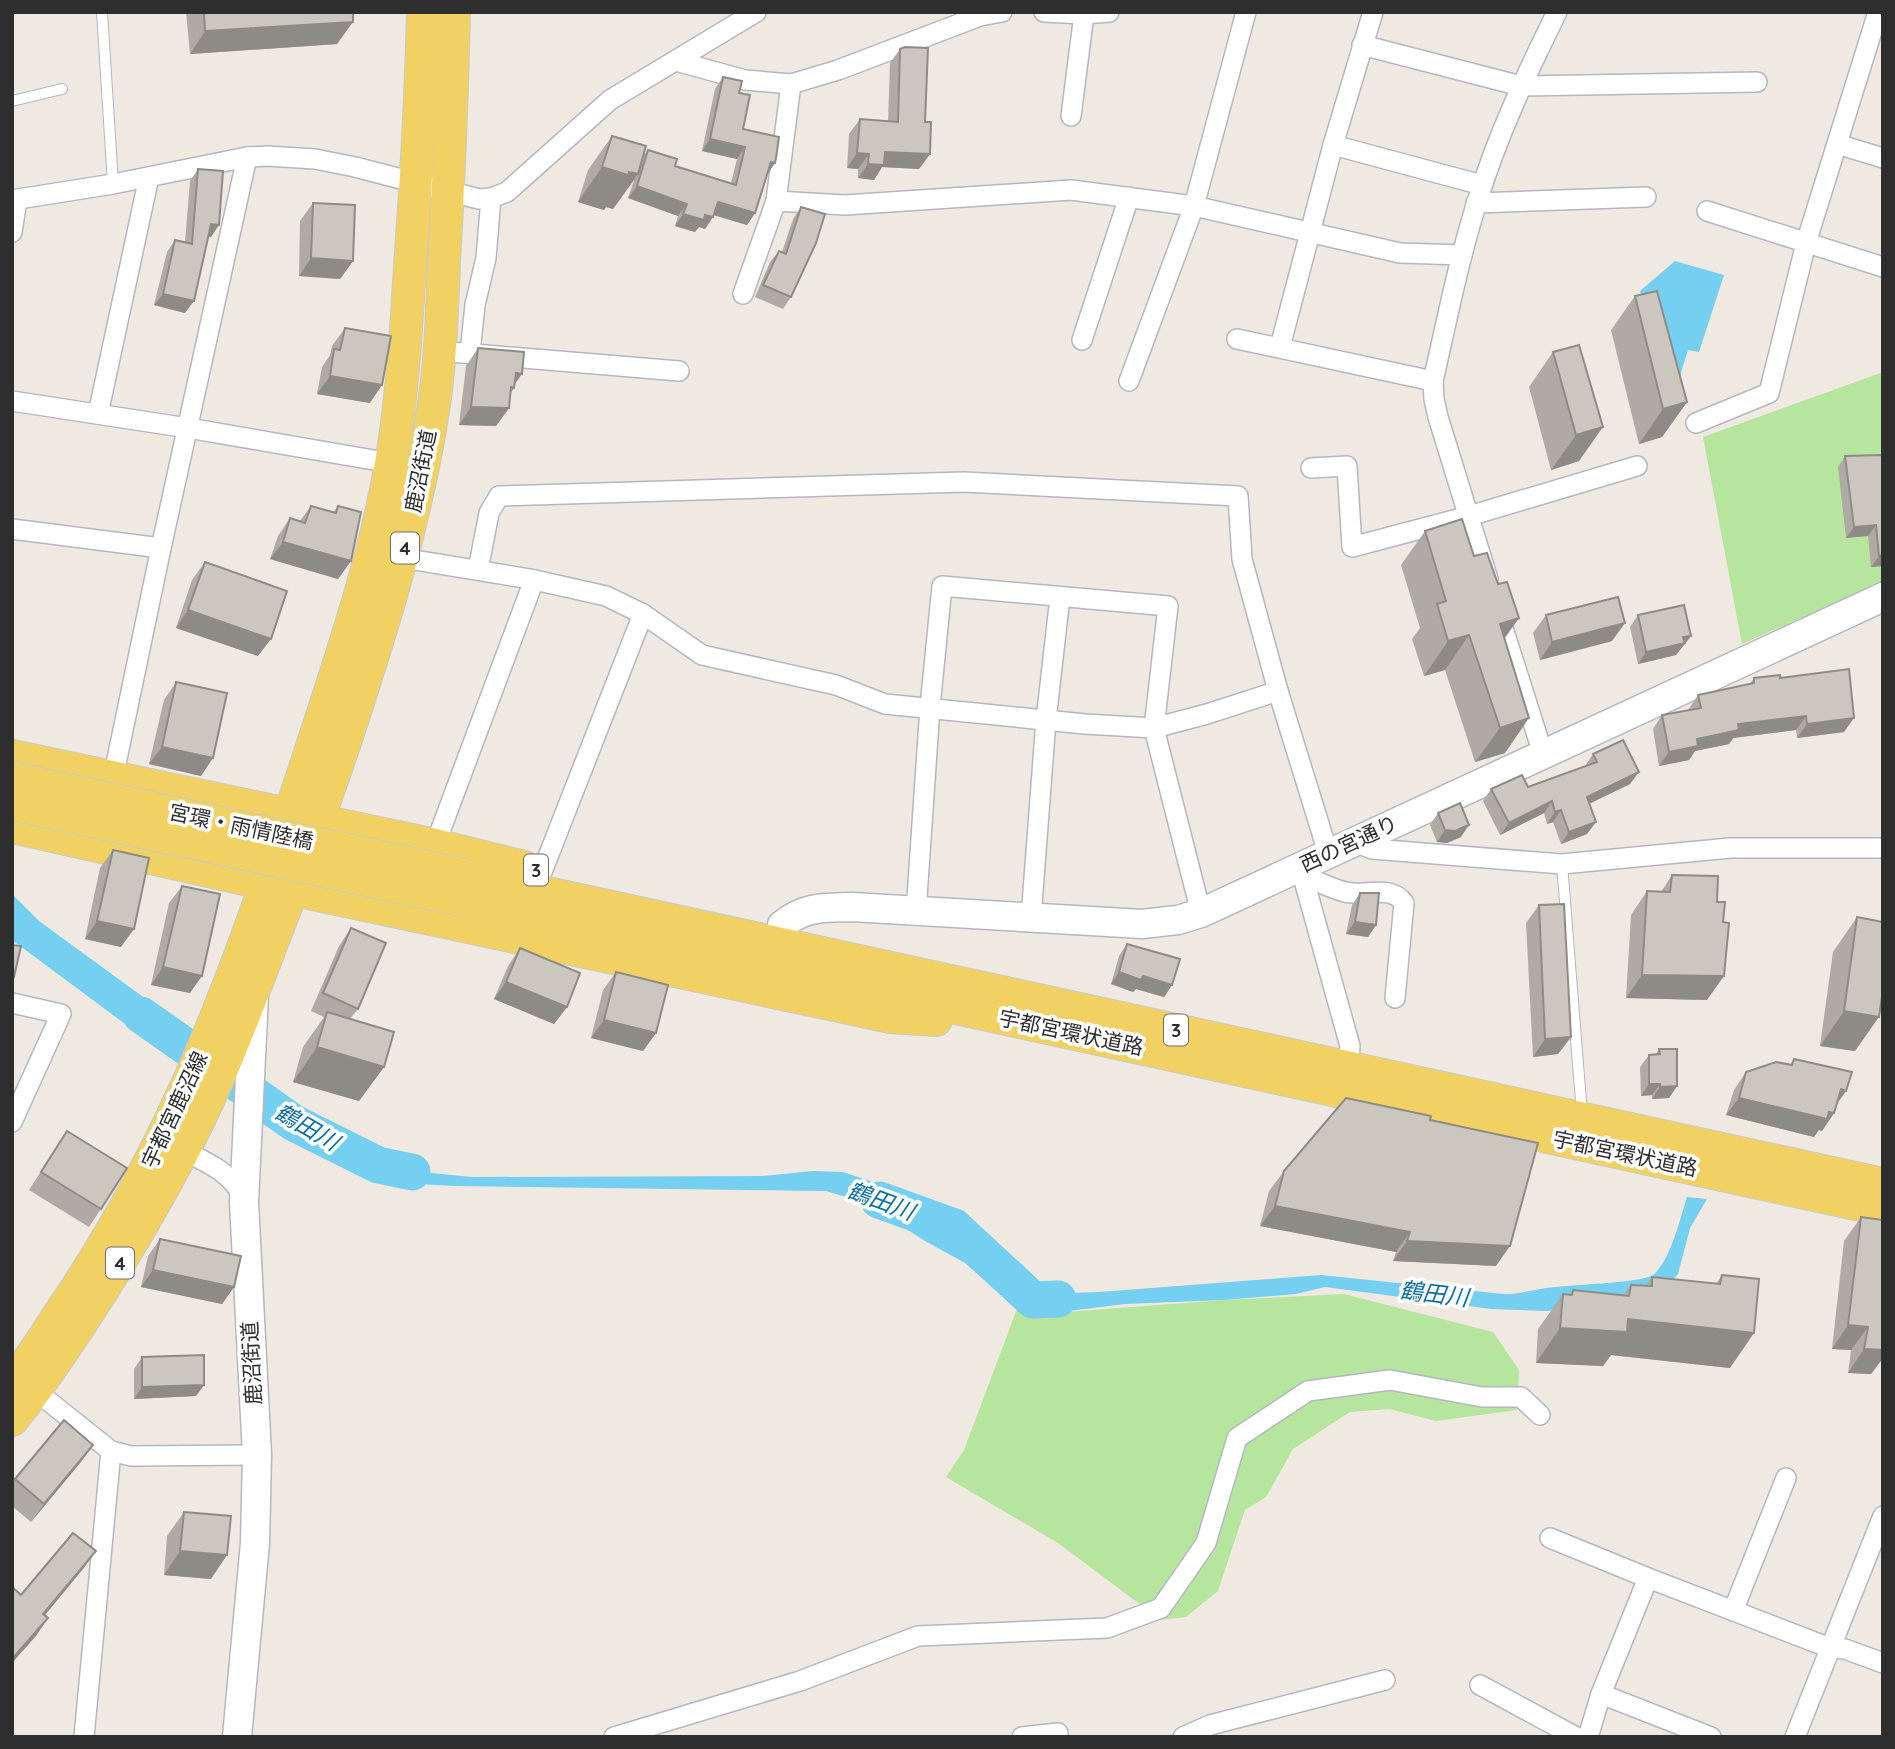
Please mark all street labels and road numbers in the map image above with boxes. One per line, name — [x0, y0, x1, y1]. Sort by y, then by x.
street label: 鹿沼街道 — [399, 427, 441, 515]
road number: 4 — [391, 533, 419, 564]
street label: 宮環・雨情陸橋 — [167, 798, 316, 854]
street label: 西の宮通り — [1296, 809, 1402, 877]
road number: 3 — [524, 855, 548, 886]
street label: 宇都宮環状道路 — [997, 1004, 1146, 1060]
road number: 3 — [1164, 1014, 1188, 1046]
street label: 宇都宮鹿沼線 — [136, 1047, 213, 1172]
street label: 宇都宮環状道路 — [1551, 1125, 1700, 1181]
road number: 4 — [106, 1247, 134, 1278]
street label: 鹿沼街道 — [236, 1320, 266, 1406]

